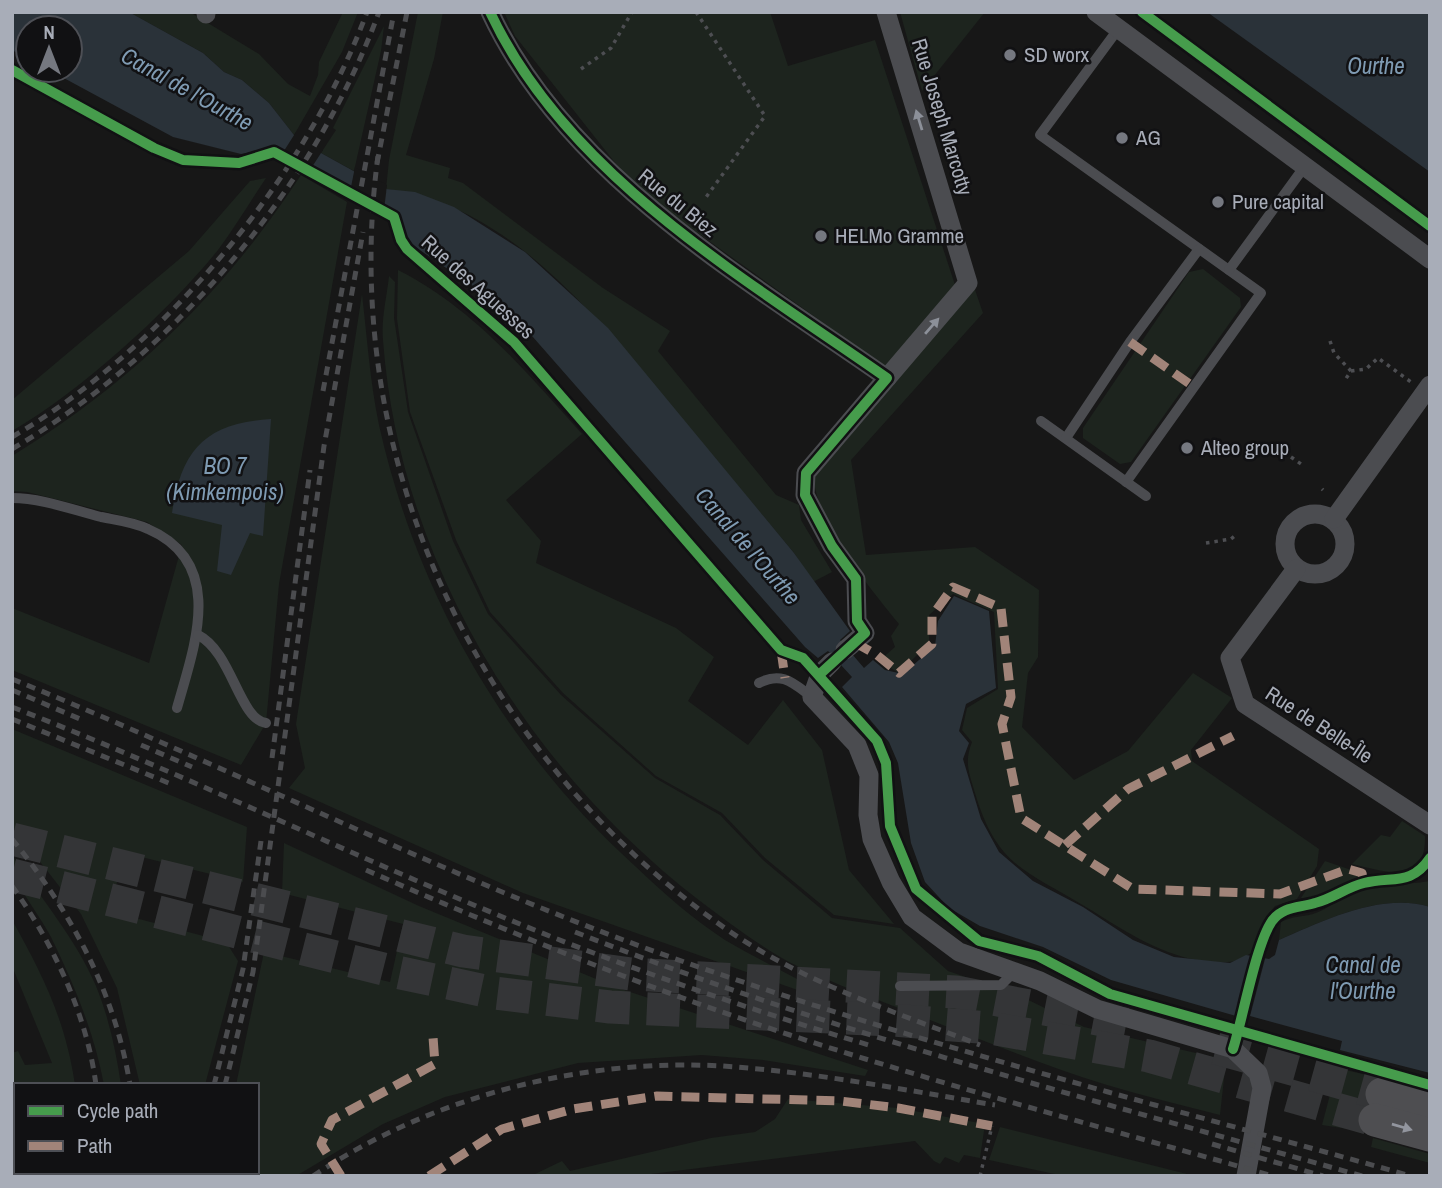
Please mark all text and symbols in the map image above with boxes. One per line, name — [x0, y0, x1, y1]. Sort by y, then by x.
north arrow — [14, 14, 84, 84]
text: N — [43, 19, 55, 45]
street label: Rue Joseph Marcotty — [905, 35, 980, 199]
water label: Canal de l'Ourthe — [116, 40, 259, 138]
place label: SD worx — [1024, 40, 1089, 69]
marker: SD worx — [1002, 47, 1018, 63]
water label: Ourthe — [1347, 50, 1405, 81]
one-way arrow — [913, 109, 923, 130]
place label: AG — [1135, 123, 1161, 152]
marker: AG — [1114, 130, 1130, 146]
street label: Rue du Biez — [632, 162, 725, 244]
place label: Pure capital — [1232, 187, 1324, 216]
marker: Pure capital — [1210, 194, 1226, 210]
place label: HELMo Gramme — [835, 221, 964, 250]
street label: Rue des Aguesses — [415, 228, 541, 345]
marker: HELMo Gramme — [813, 228, 829, 244]
one-way arrow — [924, 317, 940, 335]
place label: Alteo group — [1200, 433, 1289, 462]
marker: Alteo group — [1179, 440, 1195, 456]
water label: BO 7 (Kimkempois) — [166, 450, 284, 507]
water label: Canal de l'Ourthe — [689, 480, 808, 611]
street label: Rue de Belle-Île — [1260, 679, 1379, 770]
water label: Canal de l'Ourthe — [1325, 949, 1401, 1006]
legend — [14, 1083, 259, 1174]
text: Cycle path — [77, 1096, 158, 1125]
one-way arrow — [1392, 1123, 1413, 1133]
text: Path — [77, 1131, 112, 1160]

